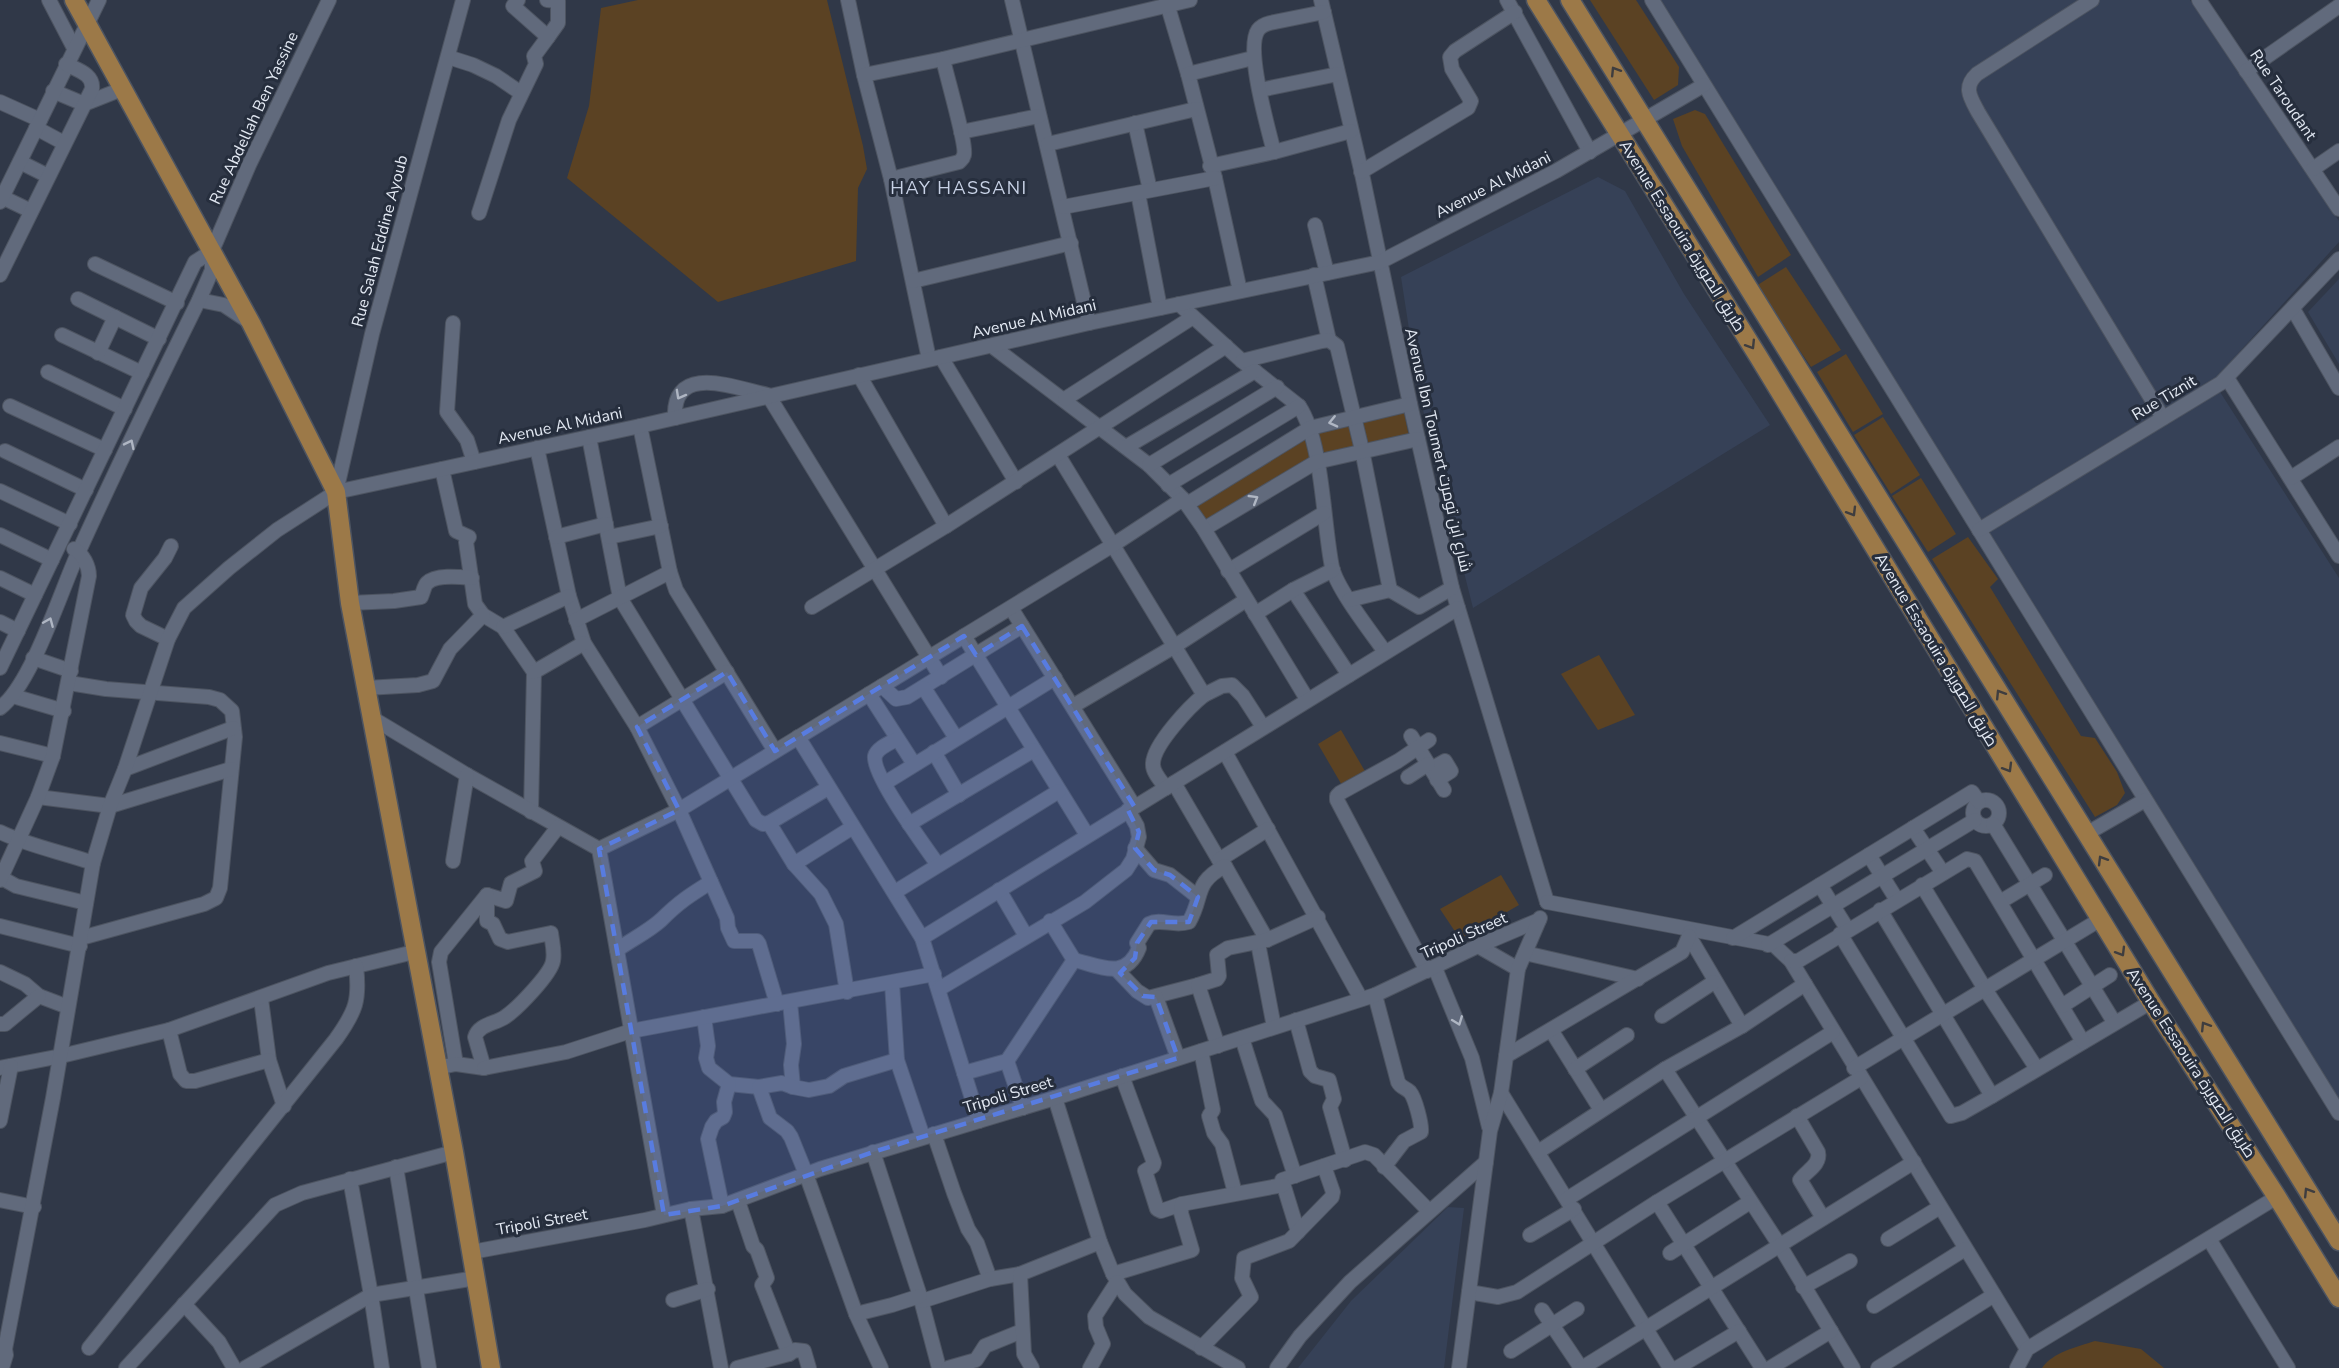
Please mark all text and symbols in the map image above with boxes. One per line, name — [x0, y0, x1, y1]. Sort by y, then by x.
street label: Rue Abdellah Ben Yassine — [204, 28, 304, 208]
street label: Rue Taroudant — [2244, 45, 2322, 145]
one-way arrow — [1610, 67, 1622, 77]
street label: Avenue Essaouira طريق الصويرة — [1614, 136, 1750, 336]
street label: Avenue Al Midani — [1431, 146, 1555, 224]
street label: Rue Salah Eddine Ayoub — [346, 153, 414, 329]
district label: HAY HASSANI — [890, 176, 1028, 200]
street label: Avenue Al Midani — [970, 294, 1098, 344]
street label: Avenue Ibn Toumert شارع ابن تومرت — [1399, 326, 1477, 574]
one-way arrow — [1743, 339, 1755, 349]
street label: Rue Tiznit — [2128, 370, 2201, 426]
one-way arrow — [676, 389, 687, 399]
street label: Avenue Al Midani — [496, 402, 624, 450]
one-way arrow — [1328, 415, 1338, 428]
one-way arrow — [122, 440, 134, 451]
one-way arrow — [1248, 495, 1258, 507]
one-way arrow — [1845, 506, 1857, 516]
street label: Avenue Essaouira طريق الصويرة — [1869, 549, 2003, 751]
one-way arrow — [41, 617, 53, 628]
one-way arrow — [1996, 690, 2008, 700]
one-way arrow — [2001, 762, 2013, 772]
one-way arrow — [2098, 856, 2110, 866]
street label: Tripoli Street — [1417, 907, 1511, 965]
one-way arrow — [2113, 946, 2125, 956]
street label: Avenue Essaouira طريق الصويرة — [2121, 964, 2261, 1162]
one-way arrow — [1451, 1016, 1464, 1026]
one-way arrow — [2201, 1022, 2213, 1032]
street label: Tripoli Street — [961, 1071, 1056, 1119]
one-way arrow — [2304, 1188, 2316, 1198]
street label: Tripoli Street — [495, 1203, 590, 1241]

